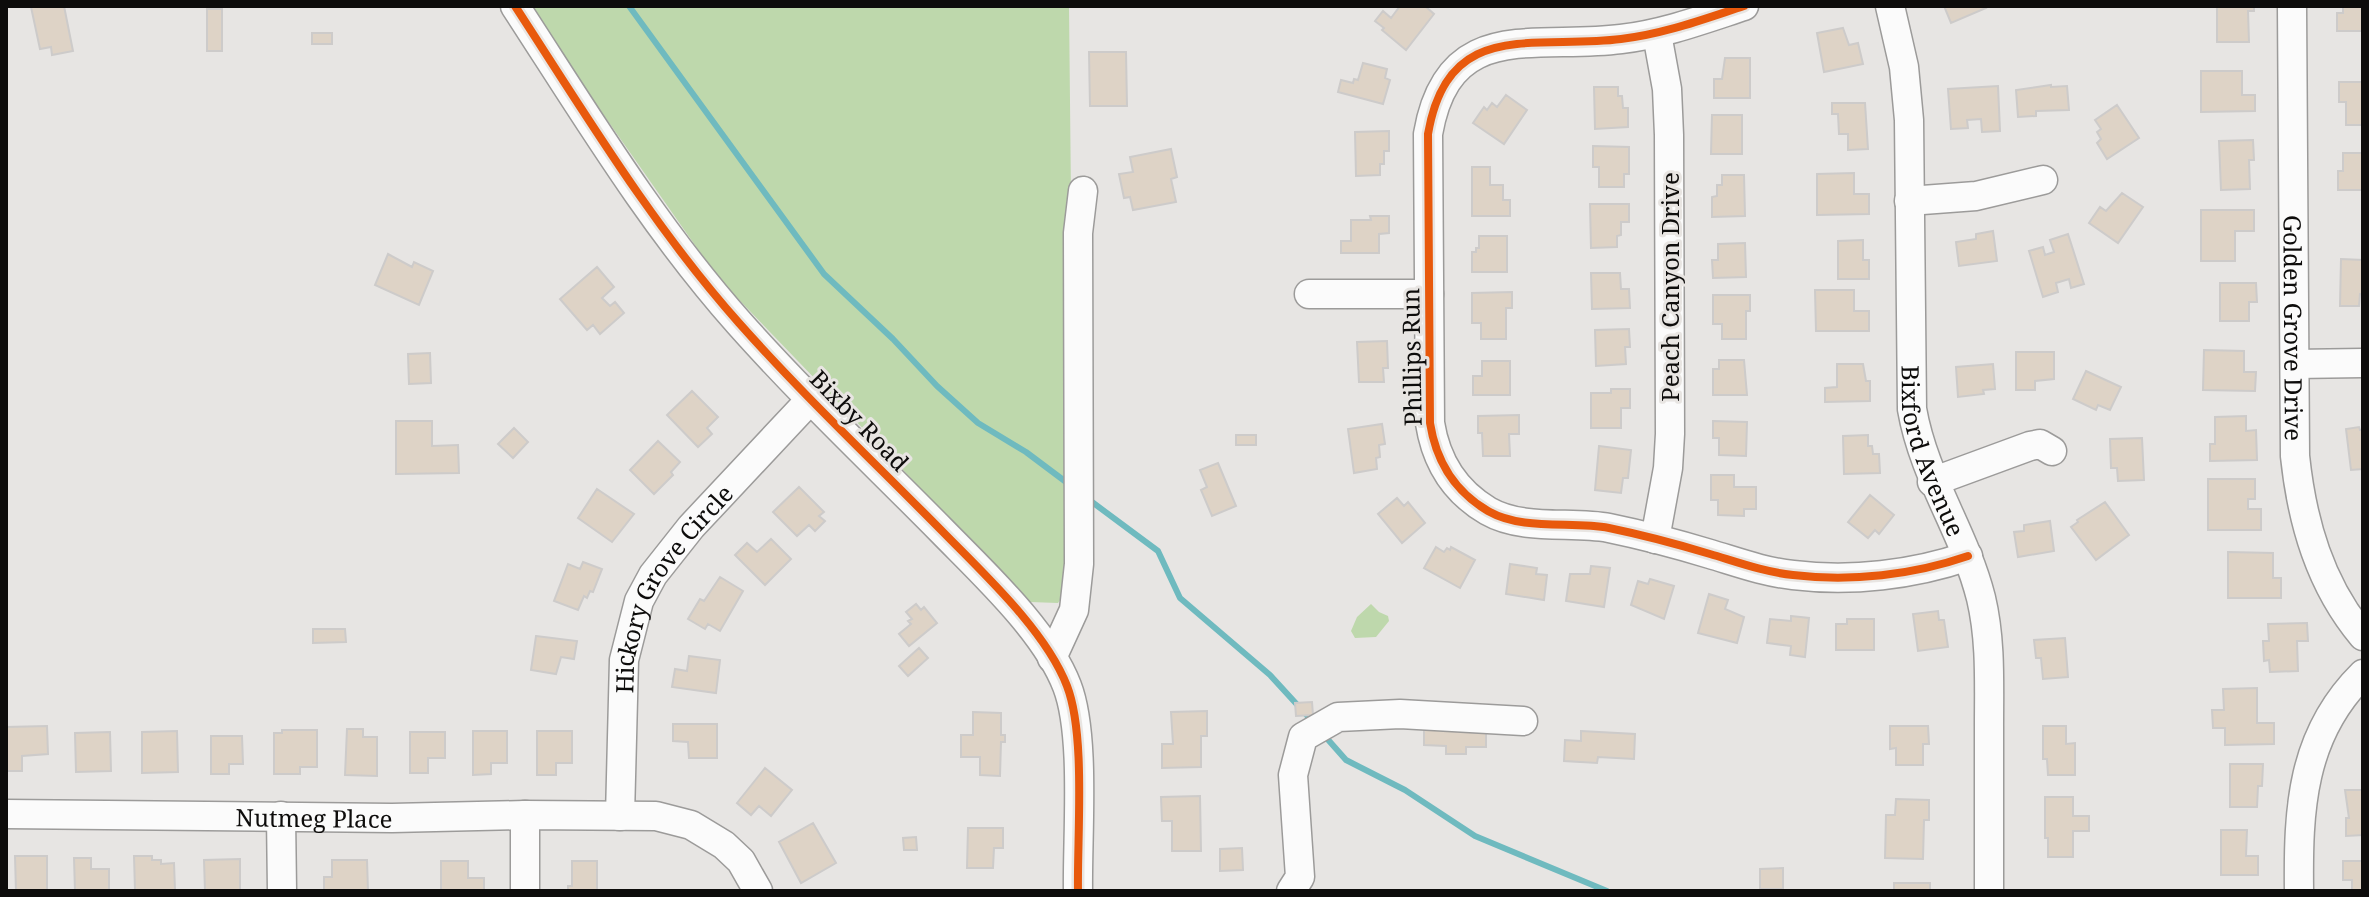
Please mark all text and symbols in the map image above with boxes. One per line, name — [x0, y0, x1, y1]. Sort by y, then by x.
street label: Peach Canyon Drive — [1653, 172, 1686, 402]
street label: Golden Grove Drive — [2277, 215, 2311, 441]
street label: Phillips Run — [1393, 288, 1429, 426]
street label: Bixby Road — [803, 362, 917, 478]
street label: Bixford Avenue — [1895, 365, 1973, 541]
street label: Hickory Grove Circle — [607, 477, 740, 694]
street label: Nutmeg Place — [235, 800, 393, 835]

